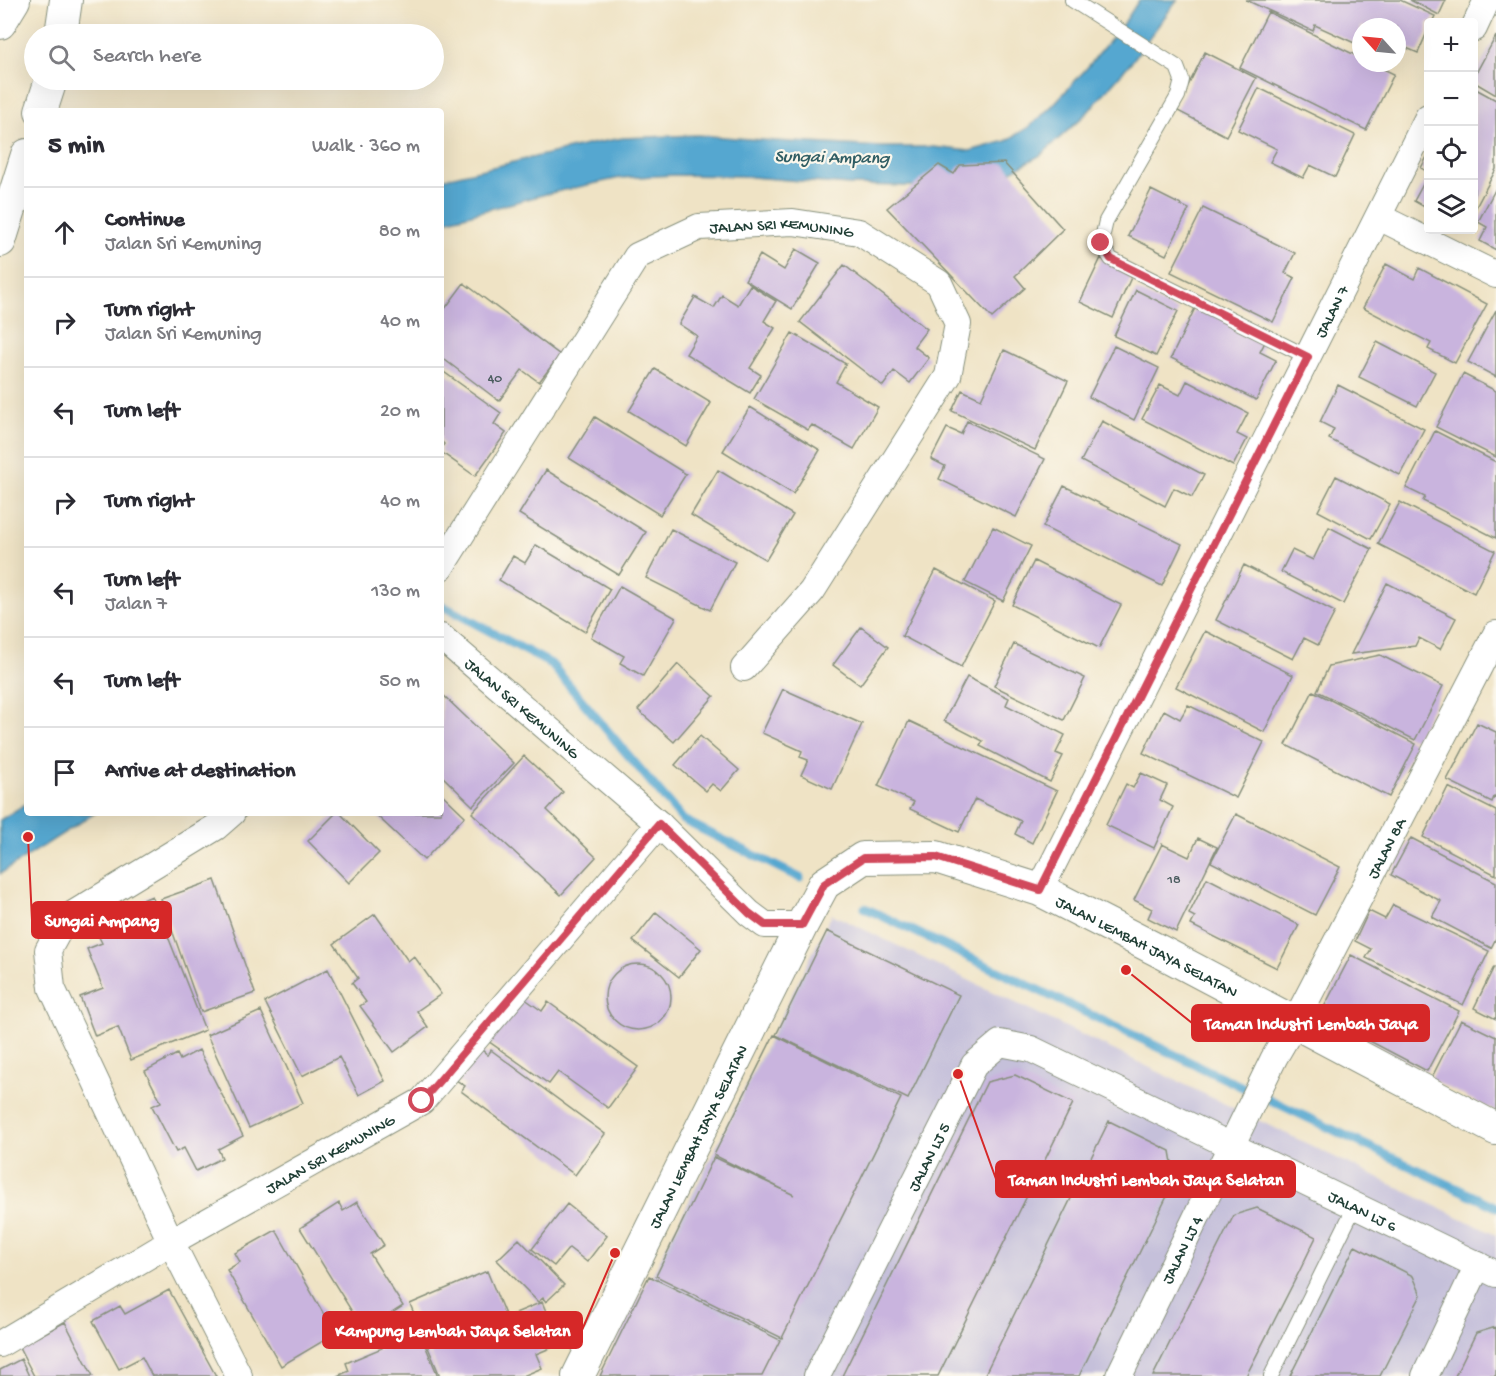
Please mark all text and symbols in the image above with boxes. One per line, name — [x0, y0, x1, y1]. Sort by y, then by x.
north arrow — [1352, 18, 1406, 72]
map controls — [1424, 18, 1478, 234]
button: + — [1424, 18, 1478, 72]
search box — [24, 24, 444, 90]
icon: search — [45, 41, 78, 74]
text: Search here — [93, 44, 201, 70]
button: − — [1424, 72, 1478, 126]
button: locate — [1424, 126, 1478, 180]
text: 5 min — [48, 132, 104, 163]
text: Walk · 360 m — [312, 136, 420, 159]
water label: Sungai Ampang — [774, 147, 891, 170]
button: layers — [1424, 180, 1478, 234]
text: Continue — [105, 208, 185, 234]
street label: JALAN SRI KEMUNING — [709, 215, 855, 244]
icon: ahead — [48, 216, 81, 249]
text: 80 m — [379, 221, 420, 244]
route end — [1087, 229, 1113, 255]
text: Jalan Sri Kemuning — [105, 234, 262, 257]
street label: JALAN 7 — [1313, 283, 1355, 342]
text: Turn right — [105, 298, 193, 324]
icon: right — [48, 306, 81, 339]
text: 40 m — [380, 311, 420, 334]
text: Jalan Sri Kemuning — [105, 324, 262, 347]
house number: 40 — [488, 371, 502, 388]
icon: left — [48, 396, 81, 429]
text: Turn left — [105, 399, 179, 425]
text: 20 m — [380, 401, 420, 424]
icon: right — [48, 486, 81, 519]
text: Turn right — [105, 489, 193, 515]
text: 40 m — [380, 491, 420, 514]
text: Turn left — [105, 568, 179, 594]
icon: left — [48, 576, 81, 609]
text: 130 m — [371, 581, 420, 604]
text: Jalan 7 — [105, 594, 167, 617]
street label: JALAN SRI KEMUNING — [460, 656, 583, 765]
icon: left — [48, 666, 81, 699]
text: Turn left — [105, 669, 179, 695]
text: 50 m — [379, 671, 420, 694]
icon: arrive — [48, 756, 81, 789]
text: Arrive at destination — [105, 759, 295, 785]
street label: JALAN 8A — [1365, 814, 1413, 883]
house number: 18 — [1166, 872, 1181, 889]
street label: JALAN LEMBAH JAYA SELATAN — [1052, 894, 1240, 1004]
callout: Sungai Ampang — [32, 902, 171, 938]
text: Sungai Ampang — [45, 912, 159, 933]
callout: Taman Industri Lembah Jaya — [1192, 1005, 1429, 1041]
text: Taman Industri Lembah Jaya — [1202, 1015, 1419, 1036]
street label: JALAN LEMBAH JAYA SELATAN — [647, 1043, 754, 1232]
route start — [408, 1087, 434, 1113]
street label: JALAN SRI KEMUNING — [263, 1112, 400, 1200]
street label: JALAN LJ 5 — [906, 1121, 956, 1195]
callout: Taman Industri Lembah Jaya Selatan — [996, 1161, 1295, 1197]
text: Taman Industri Lembah Jaya Selatan — [1006, 1171, 1284, 1192]
street label: JALAN LJ 6 — [1324, 1188, 1400, 1238]
street label: JALAN LJ 4 — [1159, 1213, 1209, 1288]
callout: Kampung Lembah Jaya Selatan — [323, 1312, 582, 1348]
text: Kampung Lembah Jaya Selatan — [334, 1322, 571, 1343]

